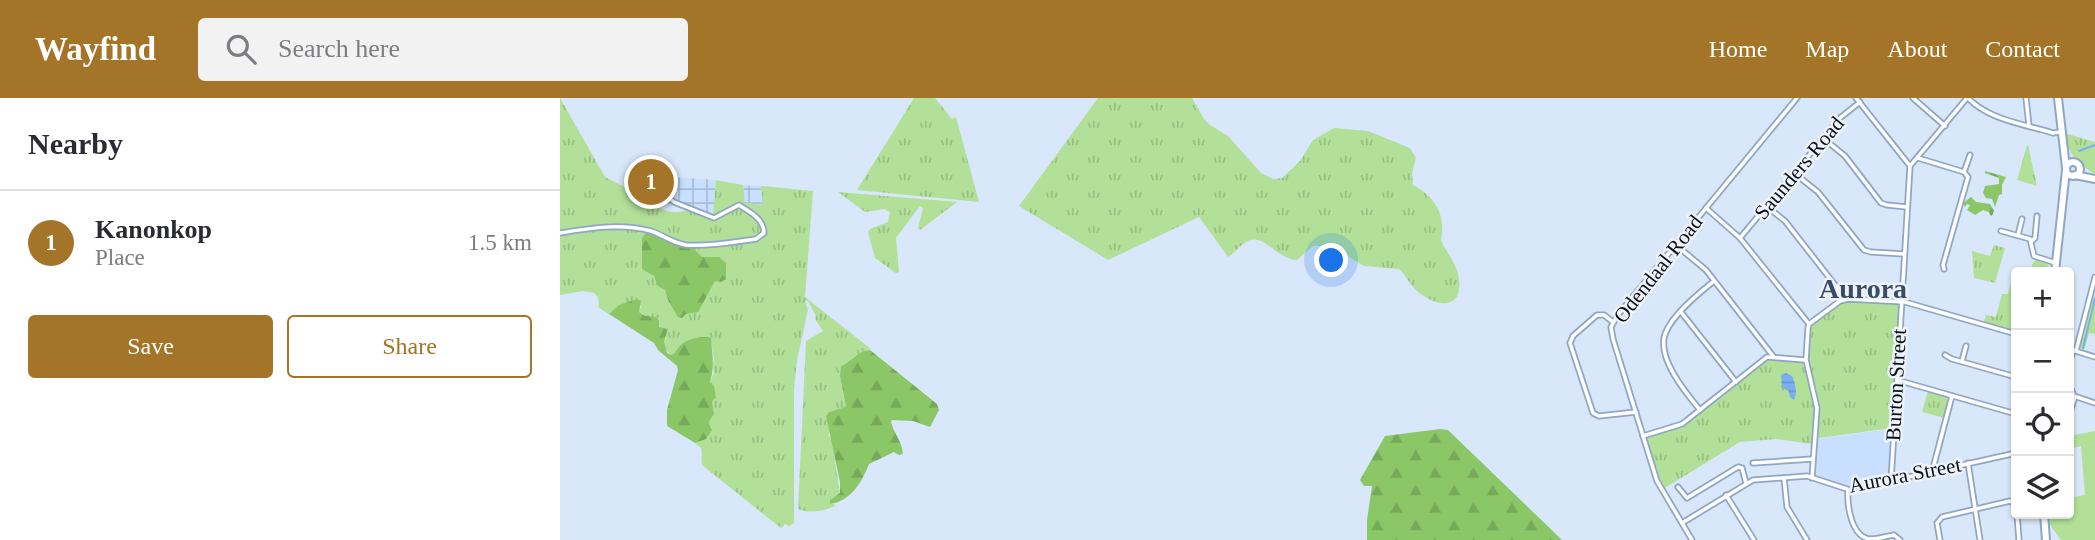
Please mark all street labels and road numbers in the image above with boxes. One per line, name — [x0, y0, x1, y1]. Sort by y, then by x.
street label: Saunders Road — [1749, 111, 1849, 224]
street label: Odendaal Road — [1609, 210, 1708, 328]
street label: Burton Street — [1881, 328, 1911, 442]
street label: Aurora Street — [1847, 452, 1963, 498]

